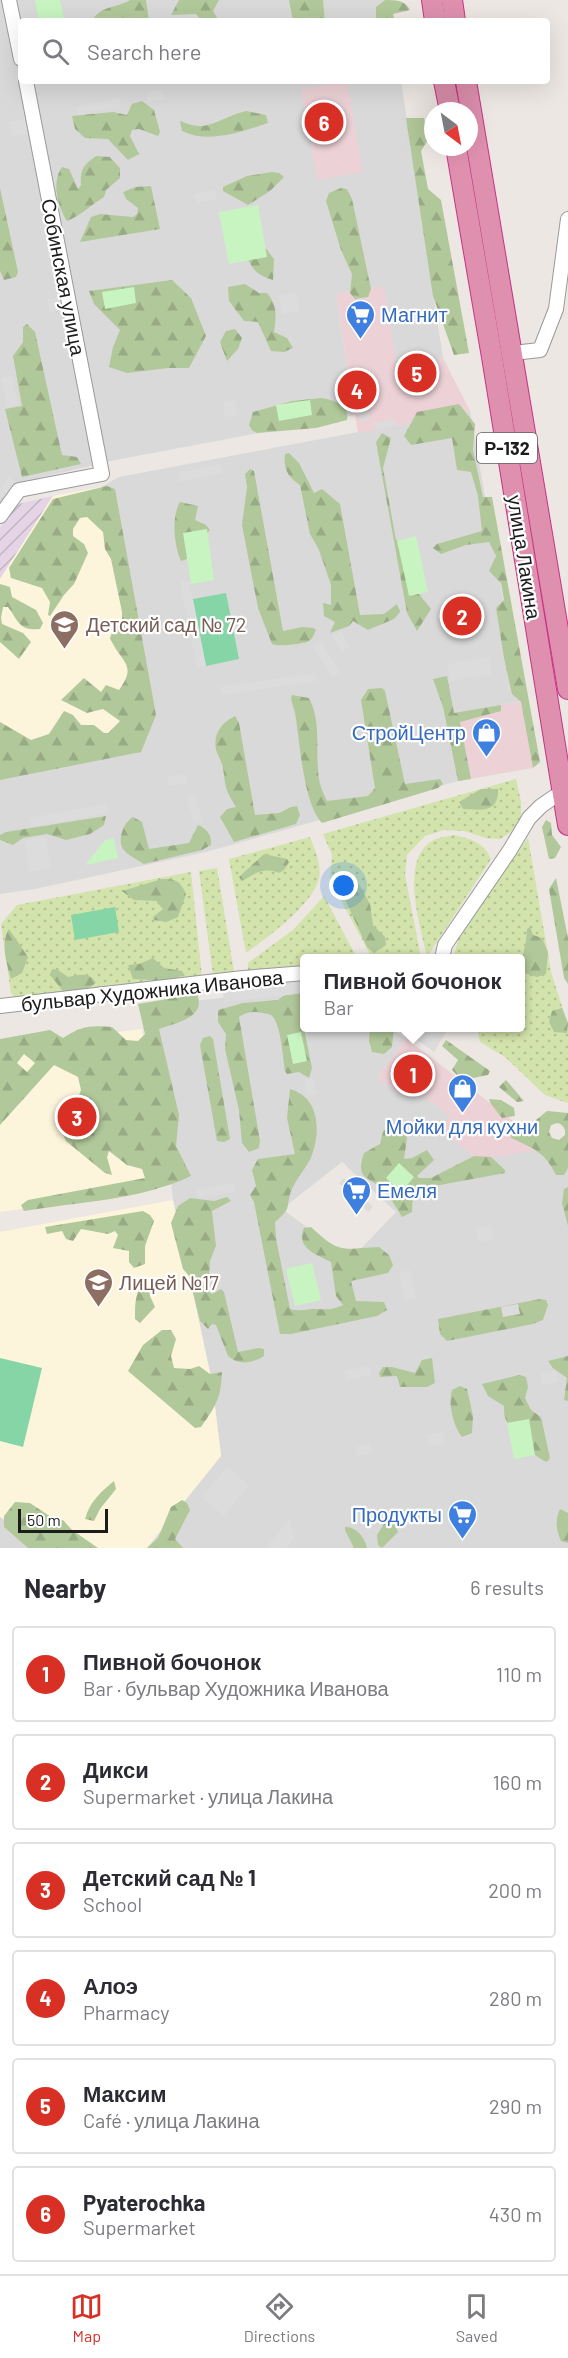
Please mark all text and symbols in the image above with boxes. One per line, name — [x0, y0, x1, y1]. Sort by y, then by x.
search box — [18, 18, 550, 84]
icon: search — [39, 35, 72, 68]
text: Search here — [87, 38, 201, 64]
pin: 6 — [304, 100, 344, 144]
north arrow — [424, 102, 478, 156]
street label: Собинская улица — [37, 196, 91, 358]
supermarket icon: Магнит — [344, 298, 376, 340]
place label: Магнит — [381, 302, 448, 326]
pin: 5 — [398, 350, 436, 395]
pin: 4 — [338, 368, 376, 412]
road number: Р-132 — [477, 433, 537, 463]
street label: улица Лакина — [503, 493, 547, 622]
pin: 2 — [442, 594, 482, 638]
school or university icon: Детский сад № 72 — [49, 608, 81, 650]
place label: Детский сад № 72 — [86, 612, 246, 636]
shop icon: СтройЦентр — [471, 716, 503, 758]
place label: СтройЦентр — [352, 720, 466, 744]
your location — [329, 871, 358, 900]
popup — [300, 954, 525, 1032]
street label: бульвар Художника Иванова — [20, 964, 285, 1016]
text: Пивной бочонок — [324, 967, 501, 993]
text: Bar — [324, 995, 353, 1019]
pin: 1 — [394, 1052, 432, 1096]
shop icon: Мойки для кухни — [446, 1072, 478, 1114]
pin: 3 — [58, 1094, 97, 1140]
place label: Мойки для кухни — [386, 1114, 538, 1138]
supermarket icon: Емеля — [340, 1174, 372, 1216]
place label: Емеля — [377, 1178, 437, 1202]
school or university icon: Лицей №17 — [82, 1266, 114, 1308]
place label: Лицей №17 — [119, 1270, 219, 1294]
supermarket icon: Продукты — [447, 1498, 479, 1540]
place label: Продукты — [352, 1502, 442, 1526]
scale bar — [18, 1506, 108, 1534]
text: 50 m — [27, 1510, 61, 1529]
text: Nearby — [24, 1572, 106, 1603]
text: 6 results — [470, 1575, 544, 1599]
text: Пивной бочонок — [83, 1648, 261, 1674]
text: 1 — [42, 1662, 49, 1686]
text: 110 m — [496, 1662, 542, 1686]
text: Bar · бульвар Художника Иванова — [83, 1676, 389, 1700]
text: Дикси — [83, 1756, 149, 1782]
text: 2 — [40, 1770, 51, 1794]
text: 160 m — [493, 1770, 542, 1794]
text: Supermarket · улица Лакина — [83, 1784, 333, 1808]
text: Детский сад № 1 — [83, 1864, 256, 1890]
text: 3 — [40, 1878, 51, 1902]
text: 200 m — [488, 1878, 542, 1902]
text: School — [83, 1892, 142, 1916]
text: Алоэ — [83, 1972, 138, 1998]
text: 4 — [39, 1986, 52, 2010]
text: 280 m — [489, 1986, 542, 2010]
text: Pharmacy — [83, 2000, 169, 2024]
text: Максим — [83, 2080, 167, 2106]
text: 5 — [40, 2094, 51, 2118]
text: 290 m — [489, 2094, 542, 2118]
text: Café · улица Лакина — [83, 2108, 260, 2132]
text: Pyaterochka — [83, 2189, 205, 2215]
text: 6 — [40, 2202, 51, 2226]
text: 430 m — [489, 2202, 542, 2226]
text: Supermarket — [83, 2215, 196, 2239]
tab: Map — [70, 2290, 103, 2345]
tab: Directions — [244, 2290, 315, 2345]
tab: Saved — [456, 2290, 498, 2345]

